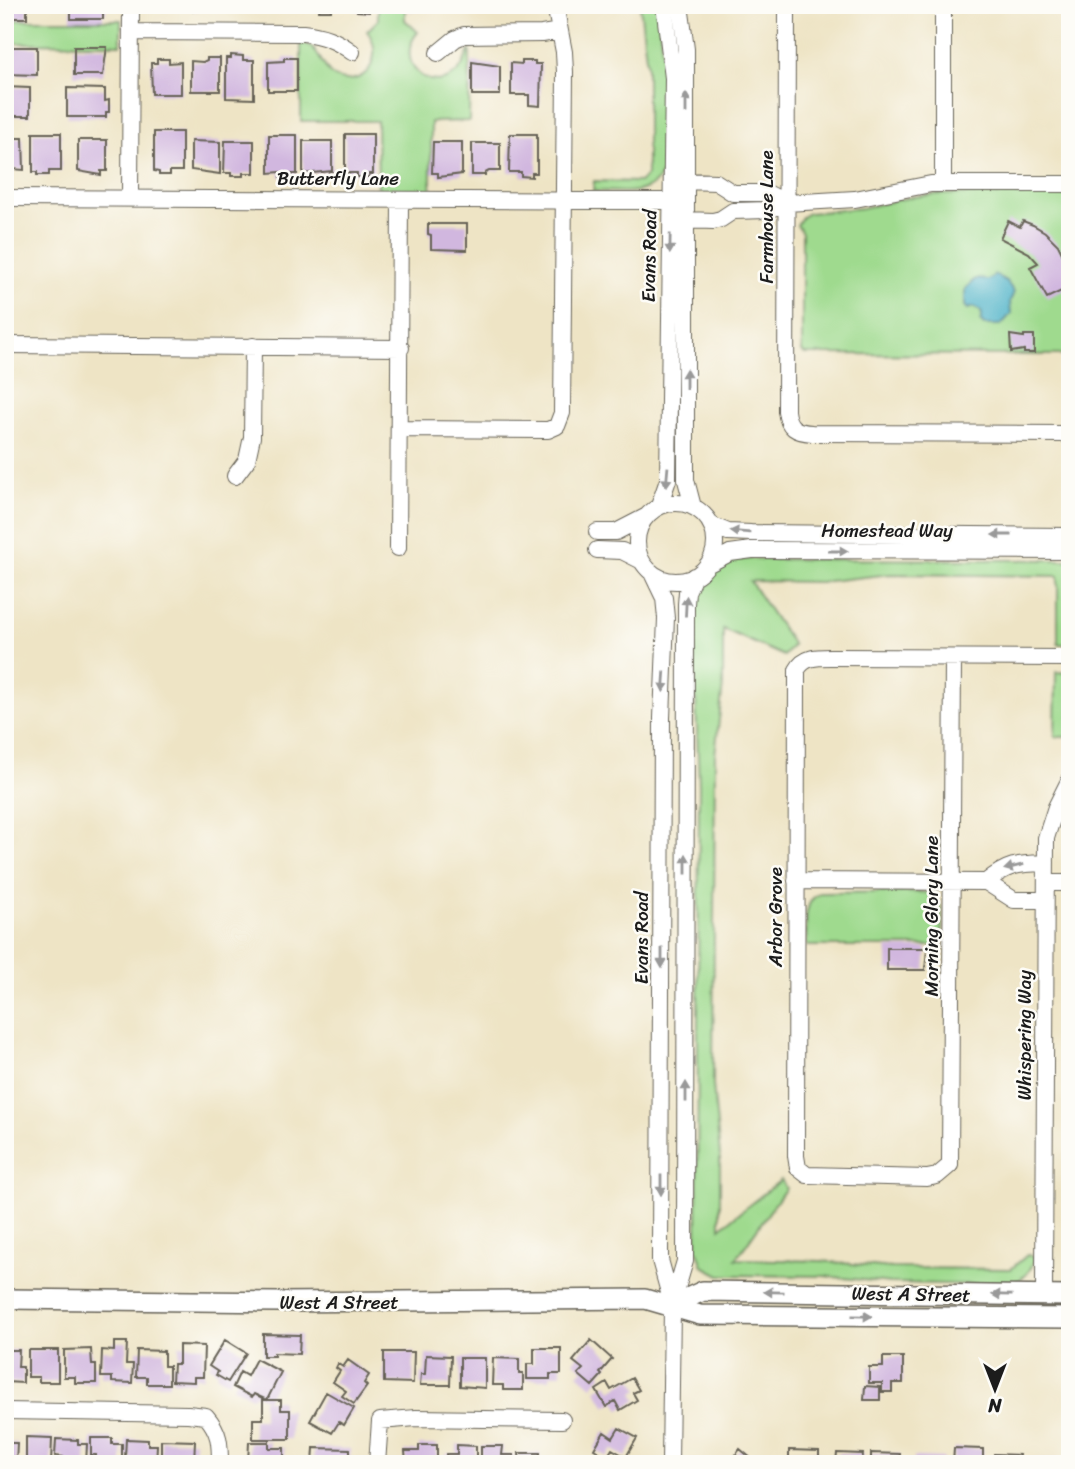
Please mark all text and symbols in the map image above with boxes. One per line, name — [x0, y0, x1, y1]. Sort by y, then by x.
one-way arrow — [680, 91, 692, 113]
street label: Farmhouse Lane — [750, 150, 783, 284]
street label: Butterfly Lane — [277, 162, 399, 195]
street label: Evans Road — [632, 207, 666, 303]
one-way arrow — [664, 234, 676, 256]
one-way arrow — [680, 368, 692, 390]
one-way arrow — [661, 466, 672, 488]
street label: Homestead Way — [821, 514, 953, 547]
one-way arrow — [729, 526, 751, 537]
one-way arrow — [990, 529, 1012, 541]
one-way arrow — [828, 545, 850, 557]
one-way arrow — [681, 595, 692, 617]
one-way arrow — [658, 671, 669, 693]
street label: Morning Glory Lane — [915, 835, 948, 996]
one-way arrow — [680, 853, 692, 875]
one-way arrow — [1002, 862, 1024, 873]
street label: Arbor Grove — [759, 867, 792, 968]
street label: Evans Road — [625, 890, 658, 984]
one-way arrow — [656, 947, 668, 969]
street label: Whispering Way — [1008, 970, 1041, 1100]
one-way arrow — [680, 1080, 692, 1102]
one-way arrow — [655, 1175, 667, 1197]
street label: West A Street — [851, 1276, 971, 1312]
street label: West A Street — [279, 1286, 399, 1319]
one-way arrow — [763, 1286, 785, 1298]
one-way arrow — [990, 1289, 1012, 1301]
one-way arrow — [851, 1310, 873, 1322]
north arrow — [960, 1354, 1030, 1424]
text: N — [988, 1389, 1003, 1422]

